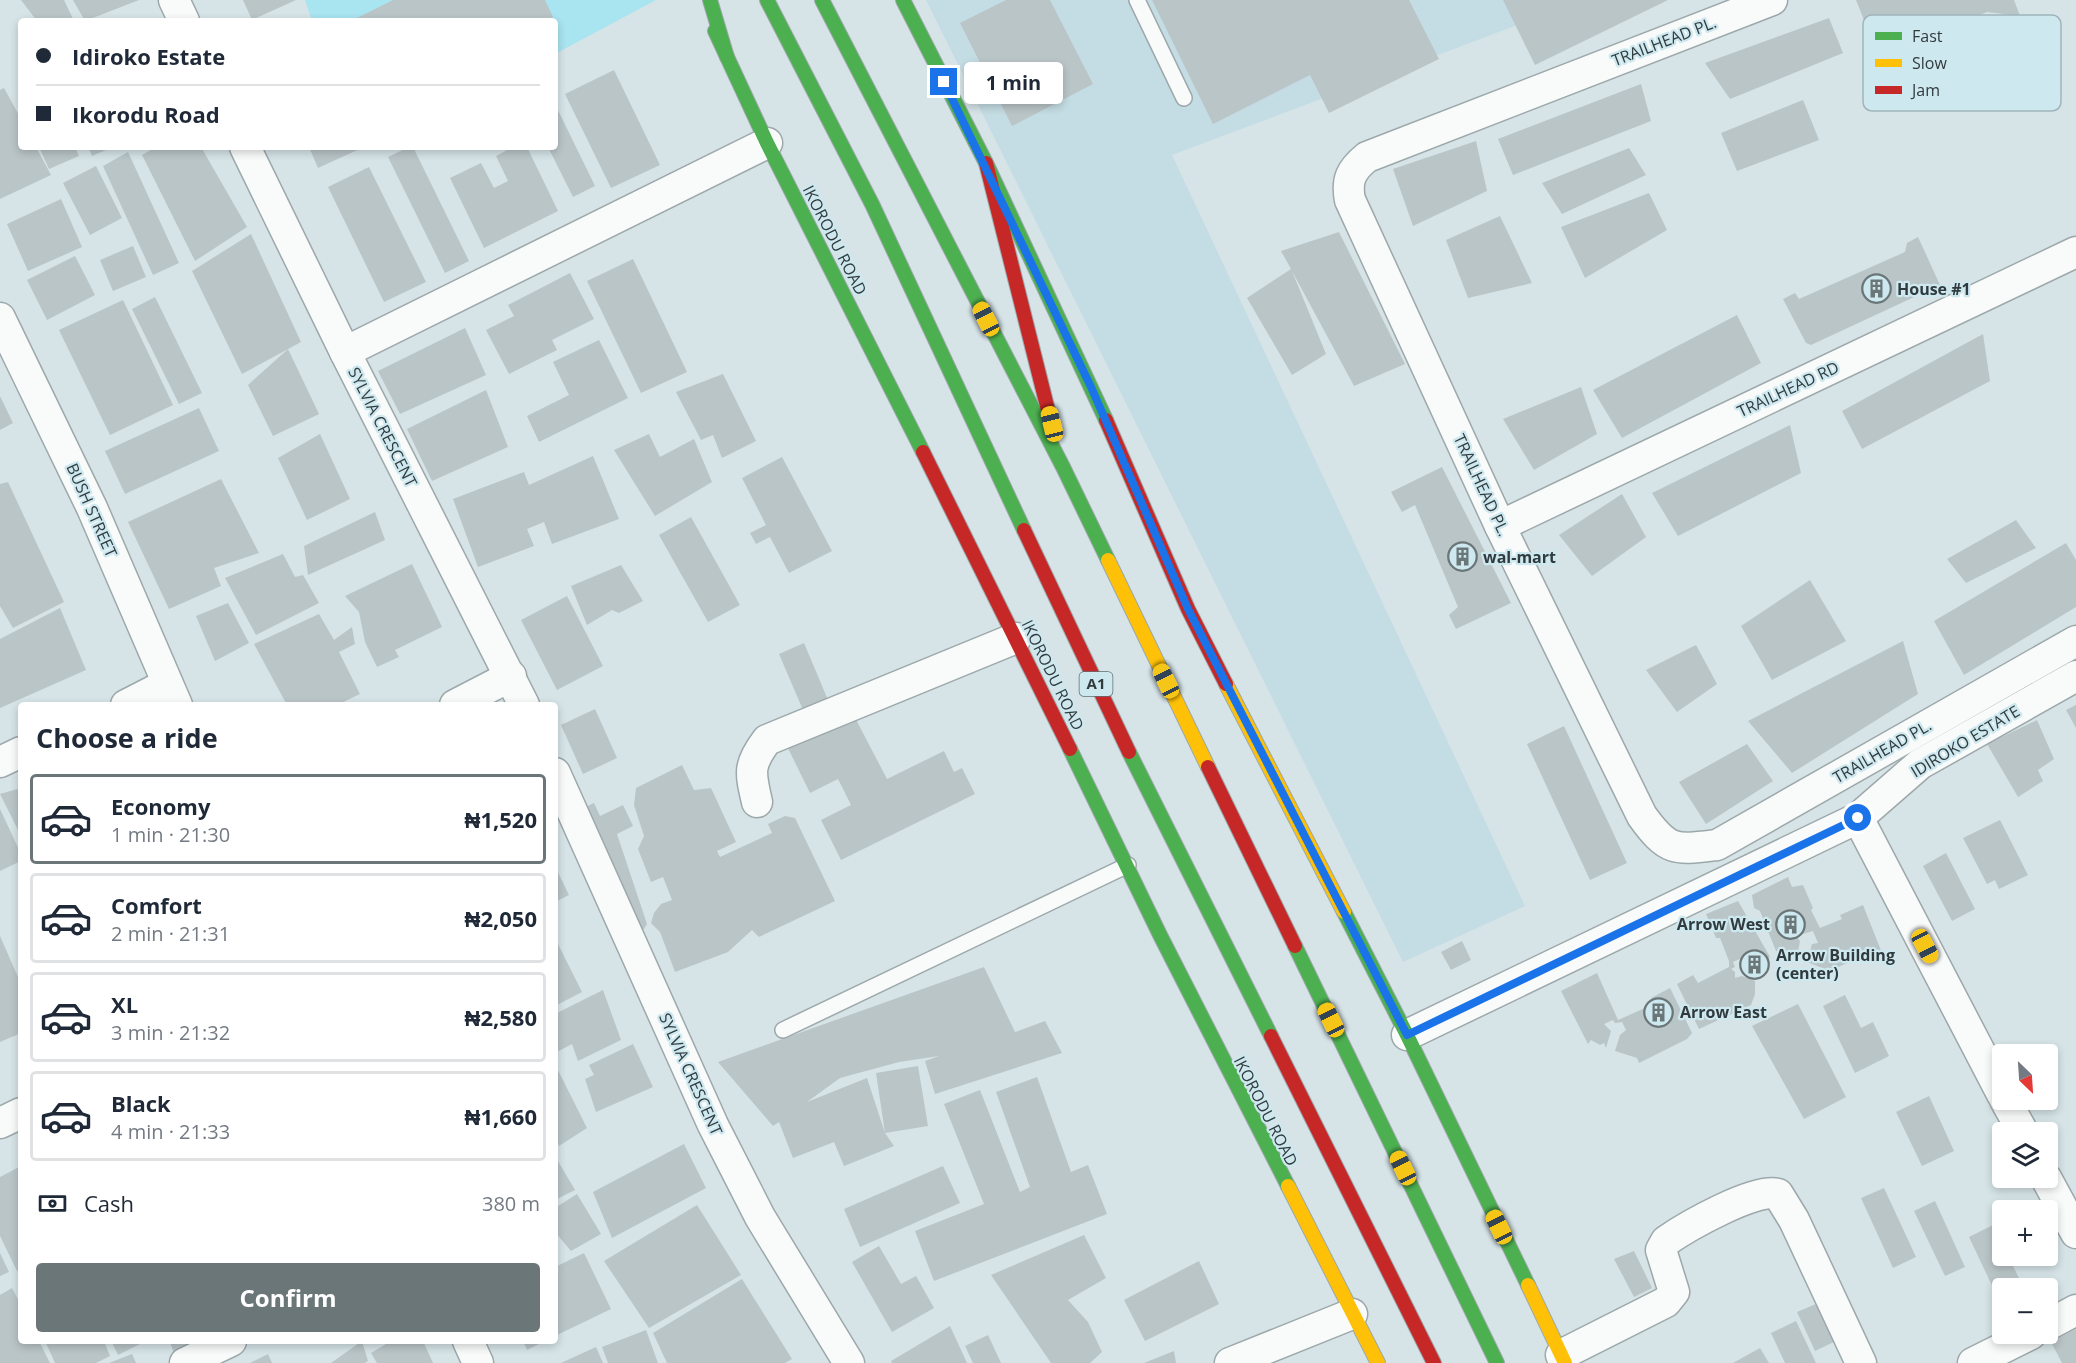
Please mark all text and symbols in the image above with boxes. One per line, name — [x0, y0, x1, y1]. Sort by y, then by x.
street label: TRAILHEAD PL. — [1609, 11, 1719, 71]
legend — [1863, 15, 2061, 111]
text: Fast — [1912, 25, 1943, 47]
text: Idiroko Estate — [72, 41, 225, 71]
text: Slow — [1912, 52, 1947, 74]
callout: 1 min — [965, 61, 1064, 103]
route end — [930, 68, 957, 95]
text: 1 min — [986, 69, 1041, 96]
text: Jam — [1910, 79, 1940, 101]
text: Ikorodu Road — [72, 99, 220, 129]
street label: IKORODU ROAD — [798, 181, 872, 299]
building icon: House #1 — [1860, 273, 1892, 305]
place label: House #1 — [1897, 278, 1971, 300]
car — [970, 299, 1002, 339]
street label: TRAILHEAD RD — [1734, 356, 1842, 422]
street label: SYLVIA CRESCENT — [343, 363, 423, 491]
car — [1039, 404, 1065, 444]
street label: TRAILHEAD PL. — [1449, 430, 1515, 540]
street label: BUSH STREET — [61, 459, 123, 561]
building icon: wal-mart — [1446, 541, 1478, 573]
place label: wal-mart — [1483, 546, 1556, 568]
street label: IKORODU ROAD — [1017, 616, 1089, 734]
car — [1150, 661, 1182, 701]
road number: A1 — [1080, 672, 1112, 696]
street label: IDIROKO ESTATE — [1906, 700, 2024, 782]
street label: TRAILHEAD PL. — [1829, 714, 1935, 788]
text: Choose a ride — [36, 719, 218, 756]
text: Economy — [111, 791, 210, 821]
icon: car — [39, 792, 93, 846]
text: ₦1,520 — [465, 804, 537, 834]
route start — [1844, 804, 1871, 831]
text: 1 min · 21:30 — [111, 821, 230, 848]
text: Comfort — [111, 890, 202, 920]
icon: car — [39, 891, 93, 945]
text: ₦2,050 — [465, 903, 537, 933]
building icon: Arrow West — [1775, 908, 1807, 940]
place label: Arrow West — [1677, 913, 1770, 935]
text: 2 min · 21:31 — [111, 920, 230, 947]
car — [1909, 926, 1941, 966]
place label: Arrow Building (center) — [1776, 944, 1895, 984]
building icon: Arrow Building (center) — [1739, 948, 1771, 980]
text: XL — [111, 989, 138, 1019]
icon: car — [39, 990, 93, 1044]
building icon: Arrow East — [1643, 996, 1675, 1028]
car — [1315, 1000, 1347, 1040]
place label: Arrow East — [1680, 1001, 1767, 1023]
text: ₦2,580 — [465, 1002, 537, 1032]
street label: SYLVIA CRESCENT — [654, 1009, 728, 1139]
text: 3 min · 21:32 — [111, 1019, 230, 1046]
north arrow — [1992, 1044, 2058, 1110]
map controls — [1992, 1044, 2058, 1344]
street label: IKORODU ROAD — [1229, 1052, 1303, 1170]
text: Black — [111, 1088, 171, 1118]
icon: car — [39, 1089, 93, 1143]
text: ₦1,660 — [465, 1101, 537, 1131]
text: 4 min · 21:33 — [111, 1118, 230, 1145]
button: layers — [1992, 1122, 2058, 1188]
car — [1387, 1148, 1419, 1188]
icon: cash — [36, 1187, 69, 1220]
text: Cash — [84, 1188, 134, 1218]
text: 380 m — [482, 1190, 540, 1217]
button: + — [1992, 1200, 2058, 1266]
car — [1483, 1207, 1515, 1247]
button: Confirm — [36, 1263, 540, 1332]
button: − — [1992, 1278, 2058, 1344]

